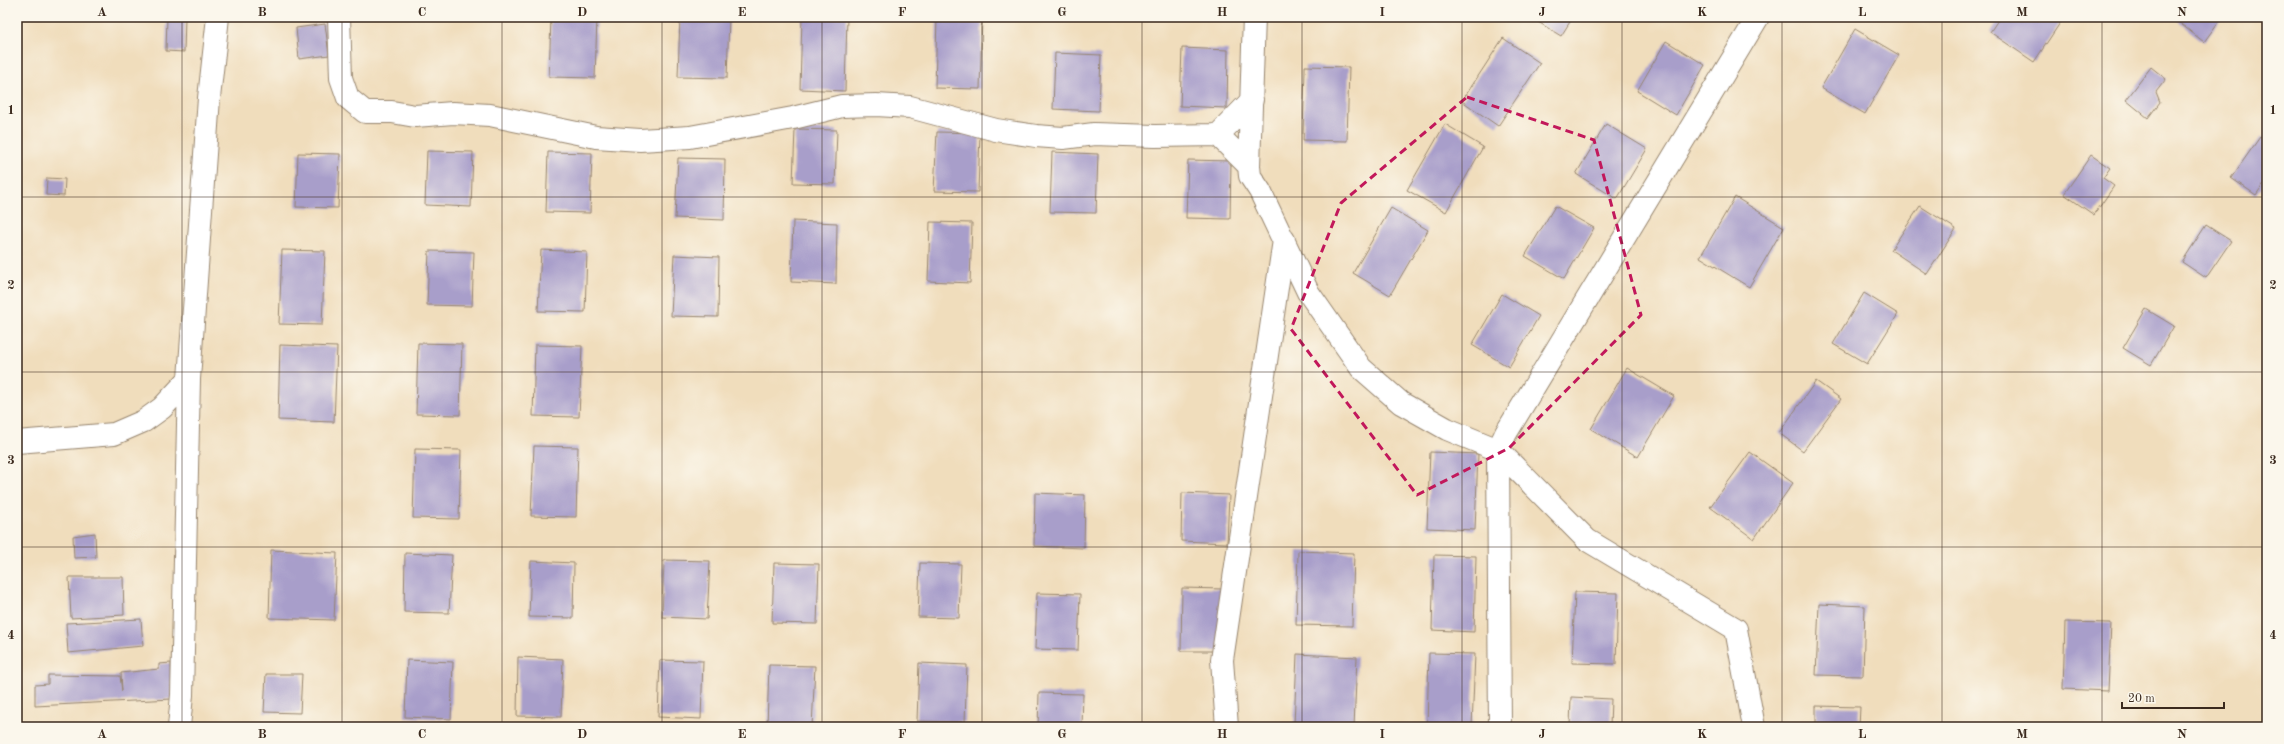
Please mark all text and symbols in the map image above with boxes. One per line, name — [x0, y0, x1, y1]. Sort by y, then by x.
text: A — [97, 6, 107, 19]
text: B — [257, 6, 267, 19]
text: C — [418, 6, 426, 19]
text: D — [577, 6, 587, 19]
text: E — [738, 6, 747, 19]
text: F — [898, 6, 907, 19]
text: G — [1057, 6, 1067, 19]
text: H — [1217, 6, 1228, 19]
text: I — [1379, 6, 1385, 19]
text: J — [1538, 6, 1546, 19]
text: K — [1697, 6, 1707, 19]
text: L — [1858, 6, 1867, 19]
text: M — [2016, 6, 2028, 19]
text: N — [2177, 6, 2187, 19]
text: 1 — [7, 104, 15, 117]
text: 1 — [2269, 104, 2277, 117]
text: 2 — [7, 279, 15, 292]
text: 2 — [2269, 279, 2277, 292]
text: 3 — [7, 454, 15, 467]
text: 3 — [2269, 454, 2277, 467]
text: 4 — [7, 629, 15, 642]
text: 4 — [2269, 629, 2277, 642]
scale bar — [2122, 684, 2224, 710]
text: 20 m — [2128, 693, 2155, 705]
text: A — [97, 728, 107, 741]
text: B — [257, 728, 267, 741]
text: C — [418, 728, 426, 741]
text: D — [577, 728, 587, 741]
text: E — [738, 728, 747, 741]
text: F — [898, 728, 907, 741]
text: G — [1057, 728, 1067, 741]
text: H — [1217, 728, 1228, 741]
text: I — [1379, 728, 1385, 741]
text: J — [1538, 728, 1546, 741]
text: K — [1697, 728, 1707, 741]
text: L — [1858, 728, 1867, 741]
text: M — [2016, 728, 2028, 741]
text: N — [2177, 728, 2187, 741]

